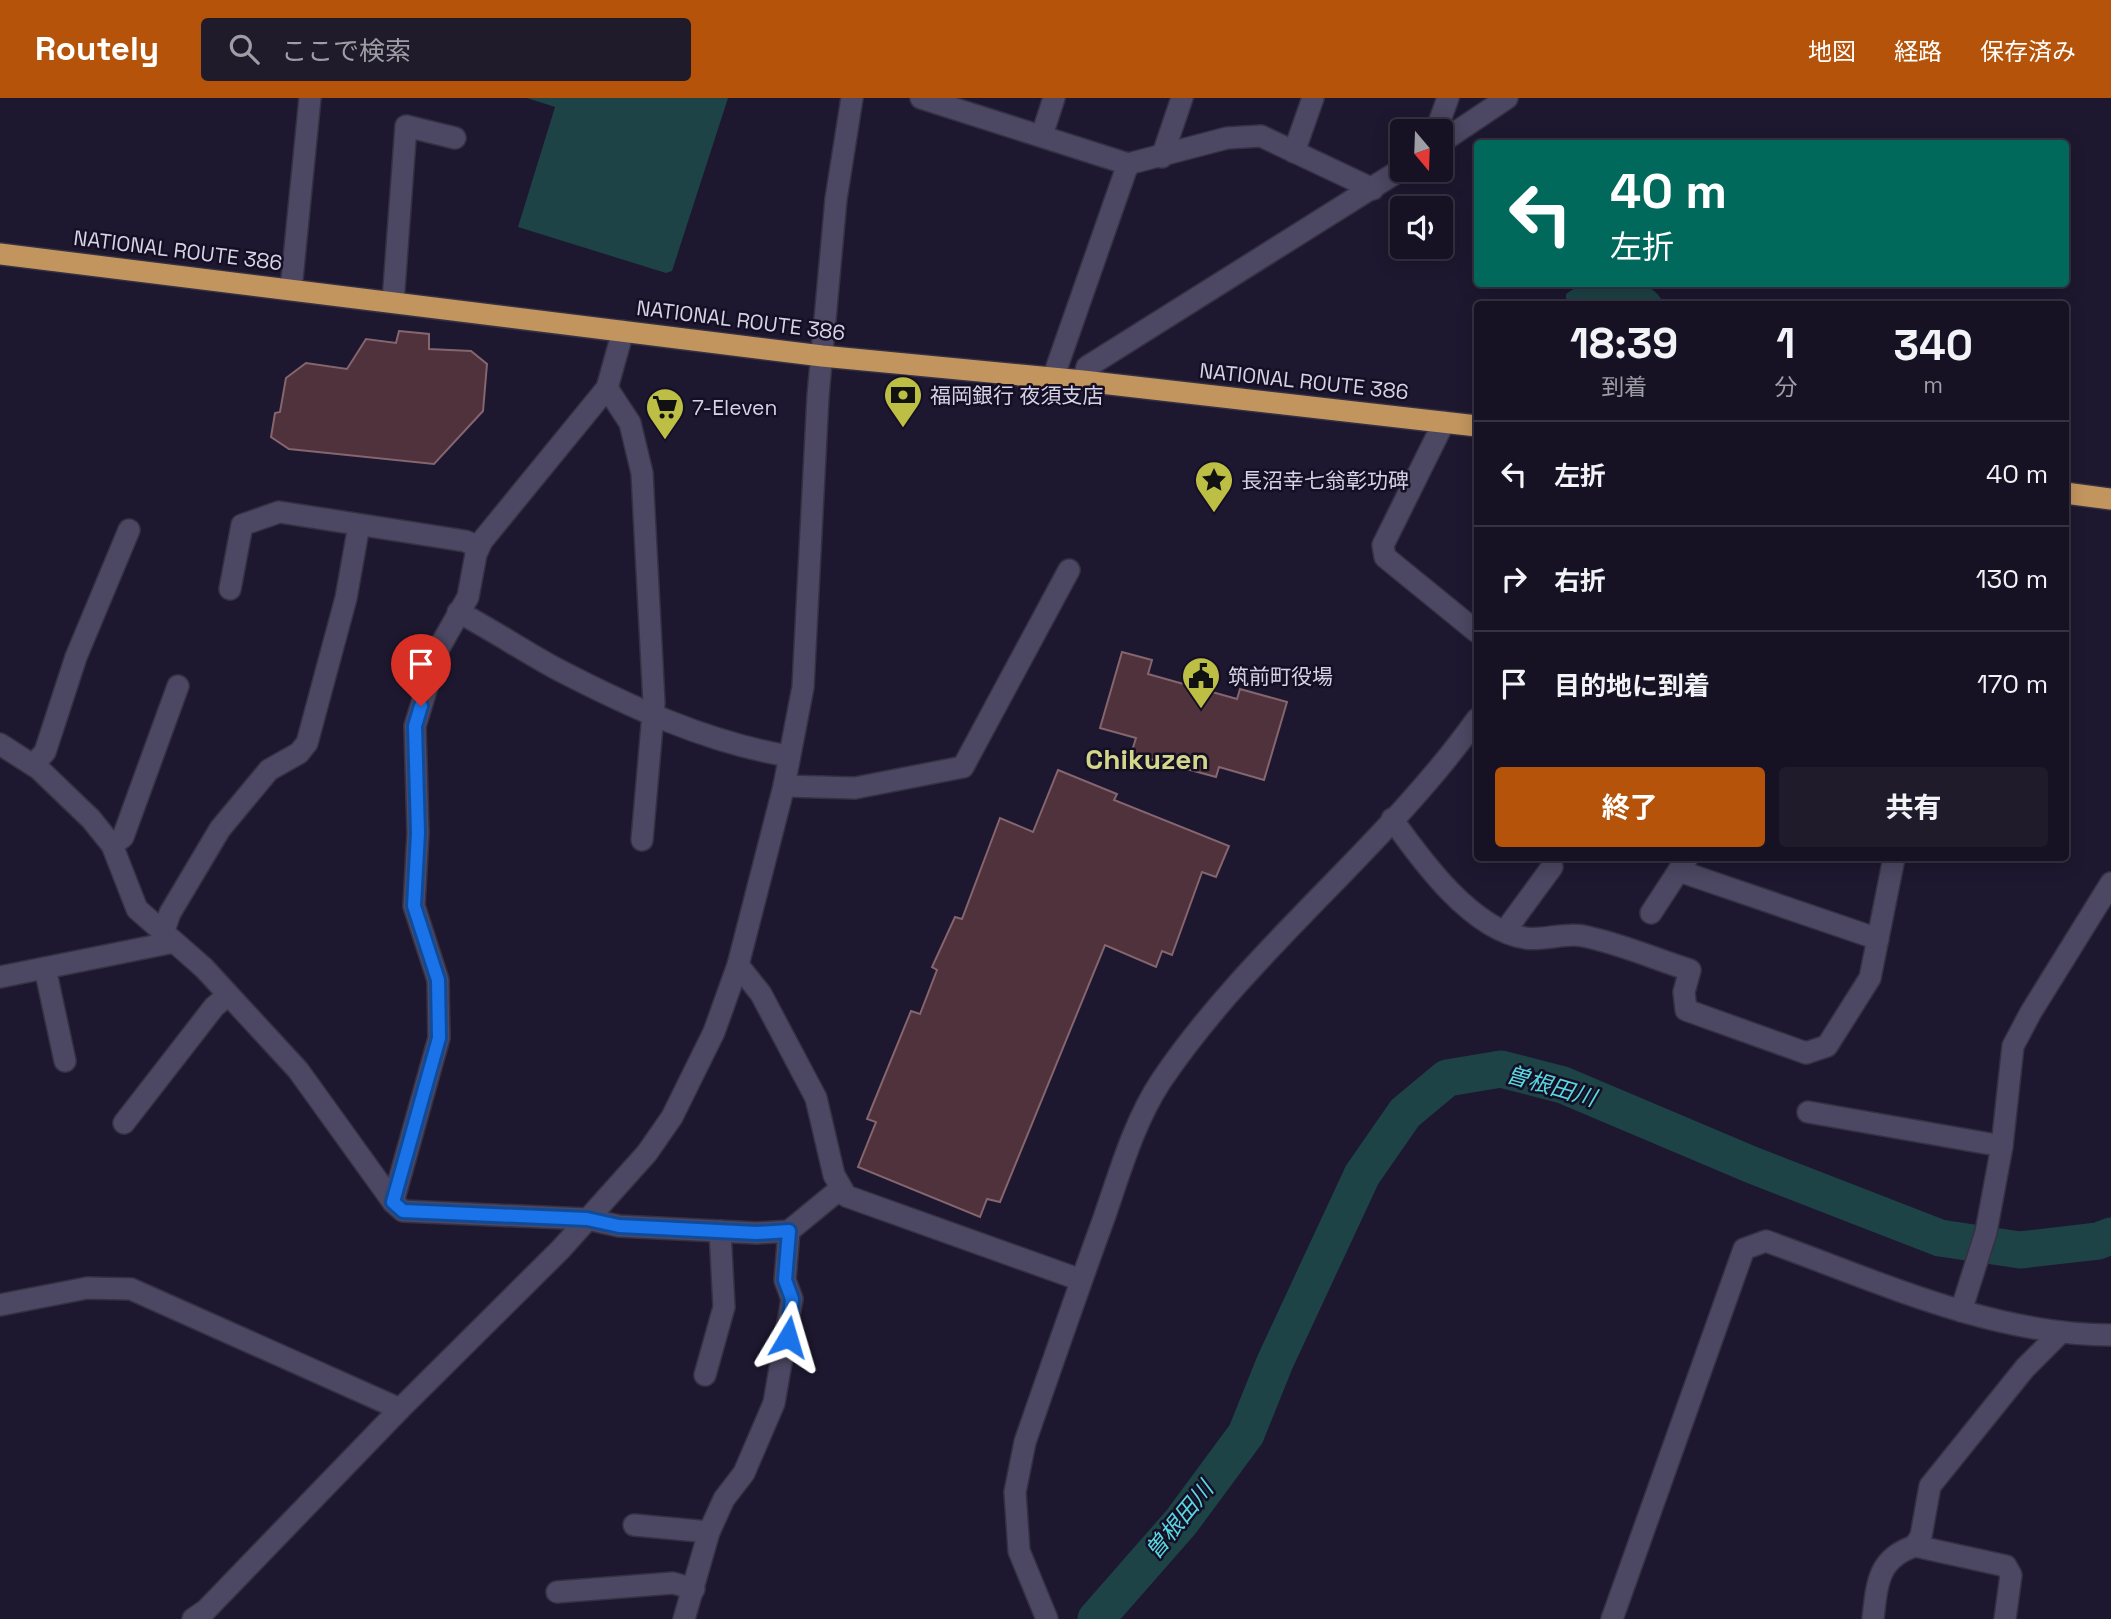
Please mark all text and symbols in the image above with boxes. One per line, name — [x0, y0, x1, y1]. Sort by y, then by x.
search box — [201, 18, 691, 81]
text: Routely — [35, 28, 159, 70]
icon: search — [225, 30, 263, 68]
text: ここで検索 — [281, 34, 411, 68]
text: 地図 — [1808, 36, 1856, 67]
text: 経路 — [1894, 36, 1942, 67]
text: 保存済み — [1980, 36, 2076, 67]
north arrow — [1390, 119, 1452, 182]
map controls — [1390, 119, 1453, 259]
text: 40 m — [1610, 160, 1727, 222]
icon: left — [1495, 168, 1586, 259]
button: sound — [1390, 196, 1453, 259]
street label: NATIONAL ROUTE 386 — [72, 224, 284, 276]
text: 左折 — [1610, 227, 1674, 267]
street label: NATIONAL ROUTE 386 — [635, 294, 847, 346]
text: 18:39 — [1570, 317, 1678, 370]
text: 1 — [1776, 317, 1795, 370]
text: 340 — [1893, 319, 1973, 372]
street label: NATIONAL ROUTE 386 — [1198, 357, 1410, 405]
text: m — [1923, 370, 1943, 400]
text: 到着 — [1601, 372, 1647, 402]
text: 分 — [1774, 372, 1797, 402]
bank icon: 福岡銀行 夜須支店 — [882, 374, 924, 429]
place label: 福岡銀行 夜須支店 — [930, 382, 1103, 409]
supermarket icon: 7-Eleven — [644, 386, 686, 441]
place label: 7-Eleven — [692, 394, 777, 421]
icon: left — [1495, 455, 1533, 493]
text: 40 m — [1986, 457, 2048, 491]
place icon: 長沼幸七翁彰功碑 — [1193, 459, 1235, 514]
text: 左折 — [1554, 459, 1606, 493]
place label: 長沼幸七翁彰功碑 — [1241, 467, 1409, 494]
icon: right — [1495, 560, 1533, 598]
text: 130 m — [1976, 562, 2048, 596]
text: 右折 — [1554, 564, 1606, 598]
pin — [391, 634, 451, 706]
icon: arrive — [402, 645, 440, 683]
public building icon: 筑前町役場 — [1180, 655, 1222, 710]
place label: 筑前町役場 — [1228, 663, 1333, 690]
icon: arrive — [1495, 665, 1533, 703]
text: 170 m — [1977, 667, 2048, 701]
text: 目的地に到着 — [1554, 669, 1710, 703]
district label: Chikuzen — [1085, 741, 1209, 777]
button: 終了 — [1495, 767, 1765, 847]
button: 共有 — [1779, 767, 2048, 847]
water label: 曽根田川 — [1503, 1059, 1602, 1114]
position arrow — [751, 1300, 825, 1374]
water label: 曽根田川 — [1138, 1472, 1221, 1565]

